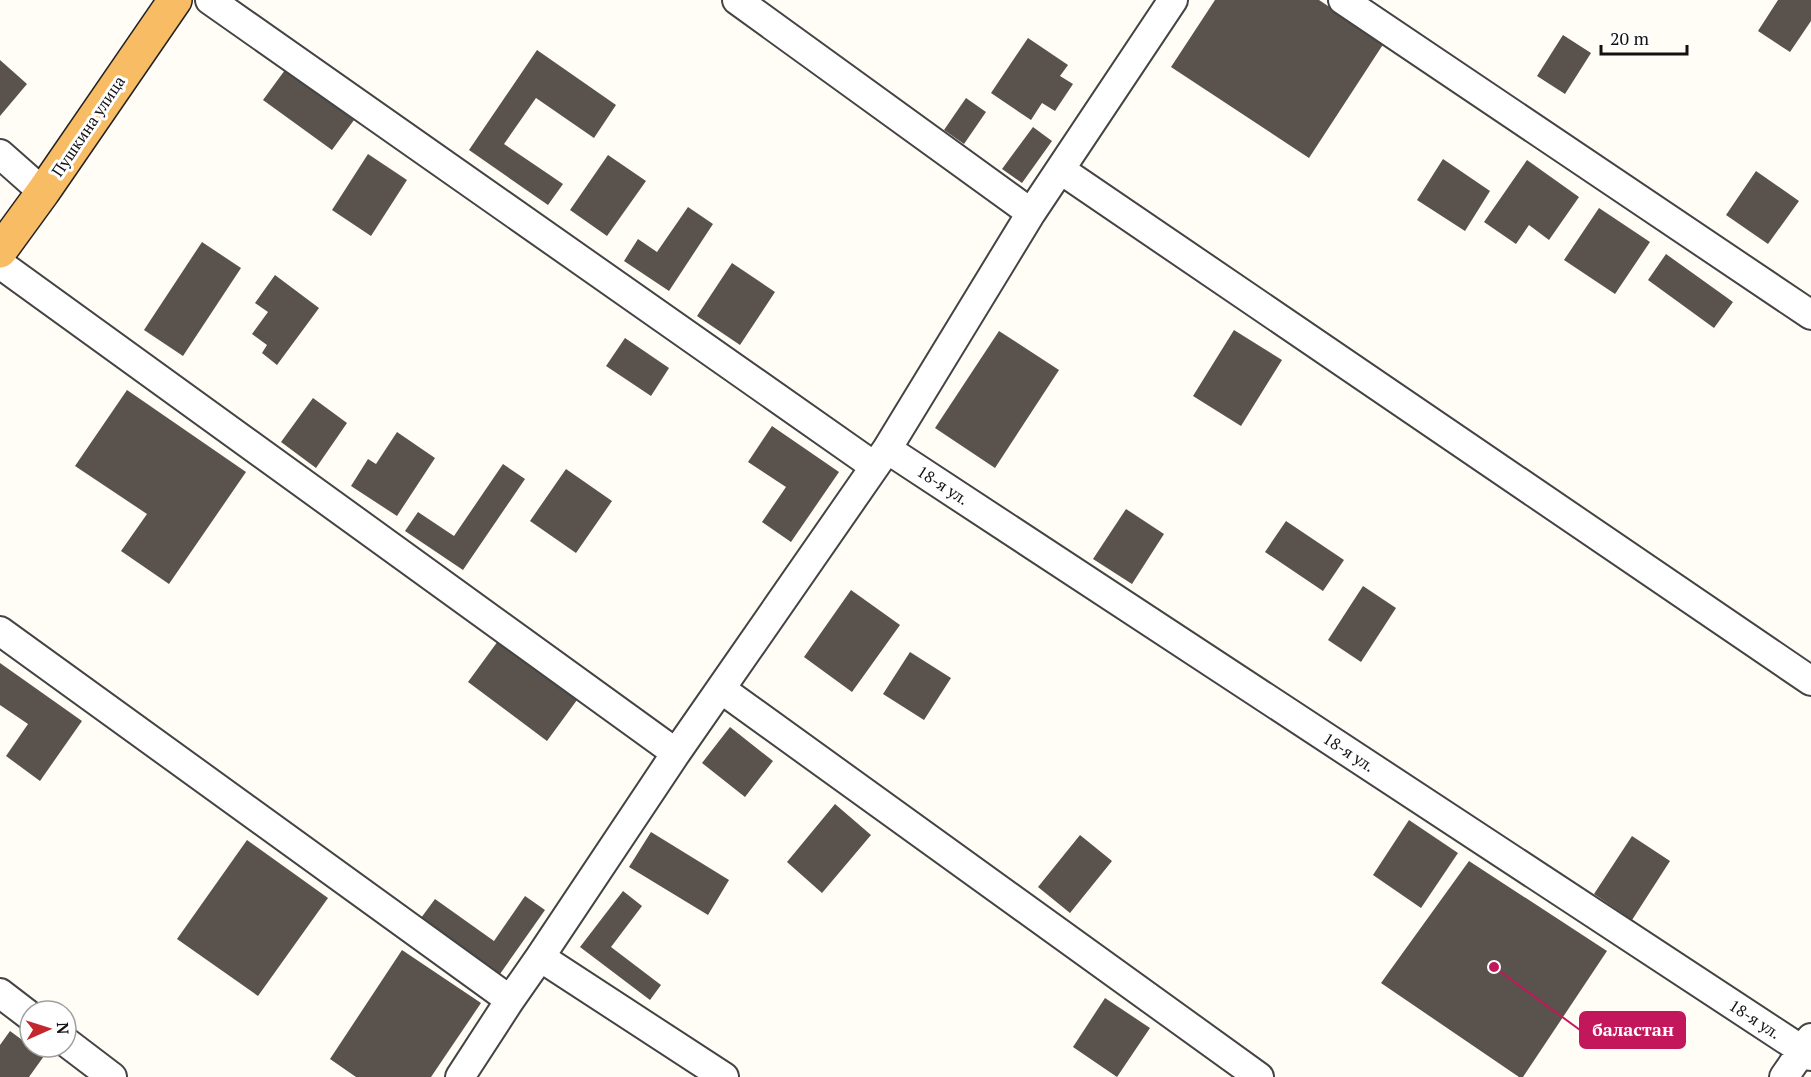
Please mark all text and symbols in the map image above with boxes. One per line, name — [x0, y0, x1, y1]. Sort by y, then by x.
scale bar — [1601, 18, 1686, 56]
text: 20 m — [1610, 26, 1650, 50]
street label: Пушкина улица — [46, 71, 130, 181]
street label: 18-я ул. — [913, 460, 973, 510]
street label: 18-я ул. — [1319, 727, 1379, 777]
street label: 18-я ул. — [1725, 994, 1785, 1044]
north arrow — [18, 999, 78, 1059]
callout: баластан — [1580, 1012, 1685, 1048]
text: баластан — [1592, 1017, 1674, 1041]
text: N — [52, 1022, 74, 1035]

